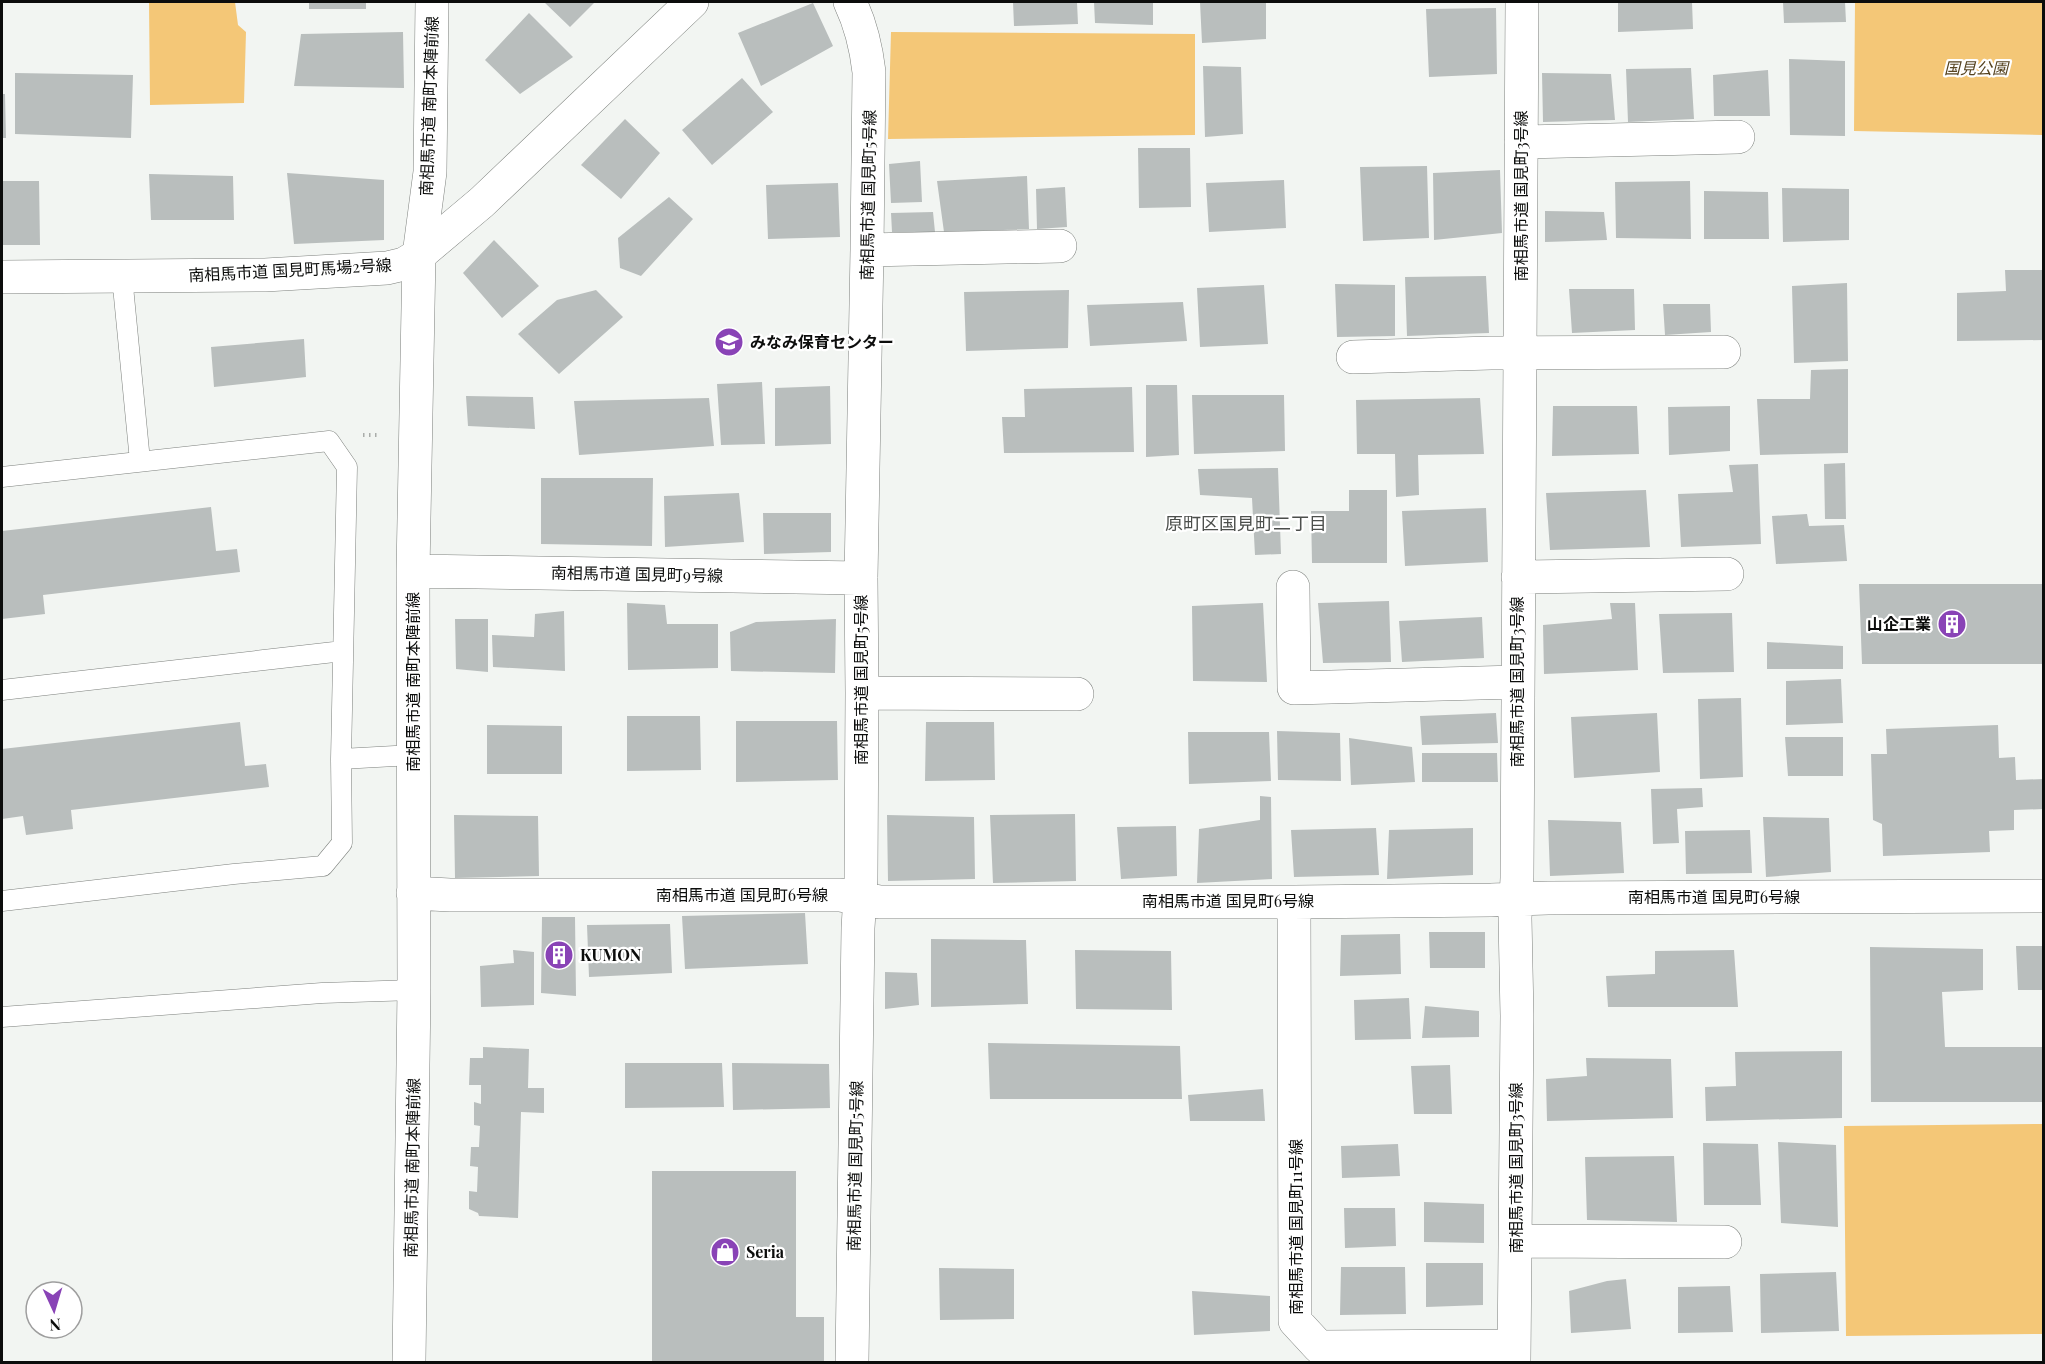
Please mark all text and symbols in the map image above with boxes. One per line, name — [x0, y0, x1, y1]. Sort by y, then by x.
street label: 南相馬市道 南町本陣前線 — [415, 16, 442, 196]
park label: 国見公園 — [1944, 57, 2010, 78]
street label: 南相馬市道 国見町5号線 — [856, 110, 879, 280]
street label: 南相馬市道 国見町3号線 — [1510, 110, 1531, 282]
street label: 南相馬市道 国見町馬場2号線 — [188, 254, 392, 285]
school or university icon: みなみ保育センター — [713, 326, 745, 358]
place label: みなみ保育センター — [750, 331, 894, 352]
district label: 原町区国見町二丁目 — [1165, 511, 1327, 535]
street label: 南相馬市道 国見町9号線 — [551, 561, 723, 586]
street label: 南相馬市道 南町本陣前線 — [402, 592, 423, 772]
street label: 南相馬市道 国見町5号線 — [850, 595, 871, 765]
street label: 南相馬市道 国見町3号線 — [1506, 596, 1527, 768]
building icon: 山企工業 — [1936, 608, 1968, 640]
place label: 山企工業 — [1867, 613, 1931, 634]
street label: 南相馬市道 国見町6号線 — [656, 884, 828, 905]
street label: 南相馬市道 国見町6号線 — [1628, 886, 1800, 907]
street label: 南相馬市道 国見町6号線 — [1142, 890, 1314, 911]
building icon: KUMON — [543, 939, 575, 971]
place label: KUMON — [580, 944, 642, 965]
street label: 南相馬市道 南町本陣前線 — [399, 1078, 424, 1258]
street label: 南相馬市道 国見町5号線 — [843, 1081, 866, 1251]
street label: 南相馬市道 国見町3号線 — [1505, 1082, 1526, 1254]
street label: 南相馬市道 国見町11号線 — [1285, 1139, 1306, 1315]
shop icon: Seria — [709, 1236, 741, 1268]
place label: Seria — [746, 1241, 785, 1262]
north arrow — [24, 1280, 84, 1340]
text: N — [48, 1315, 62, 1336]

